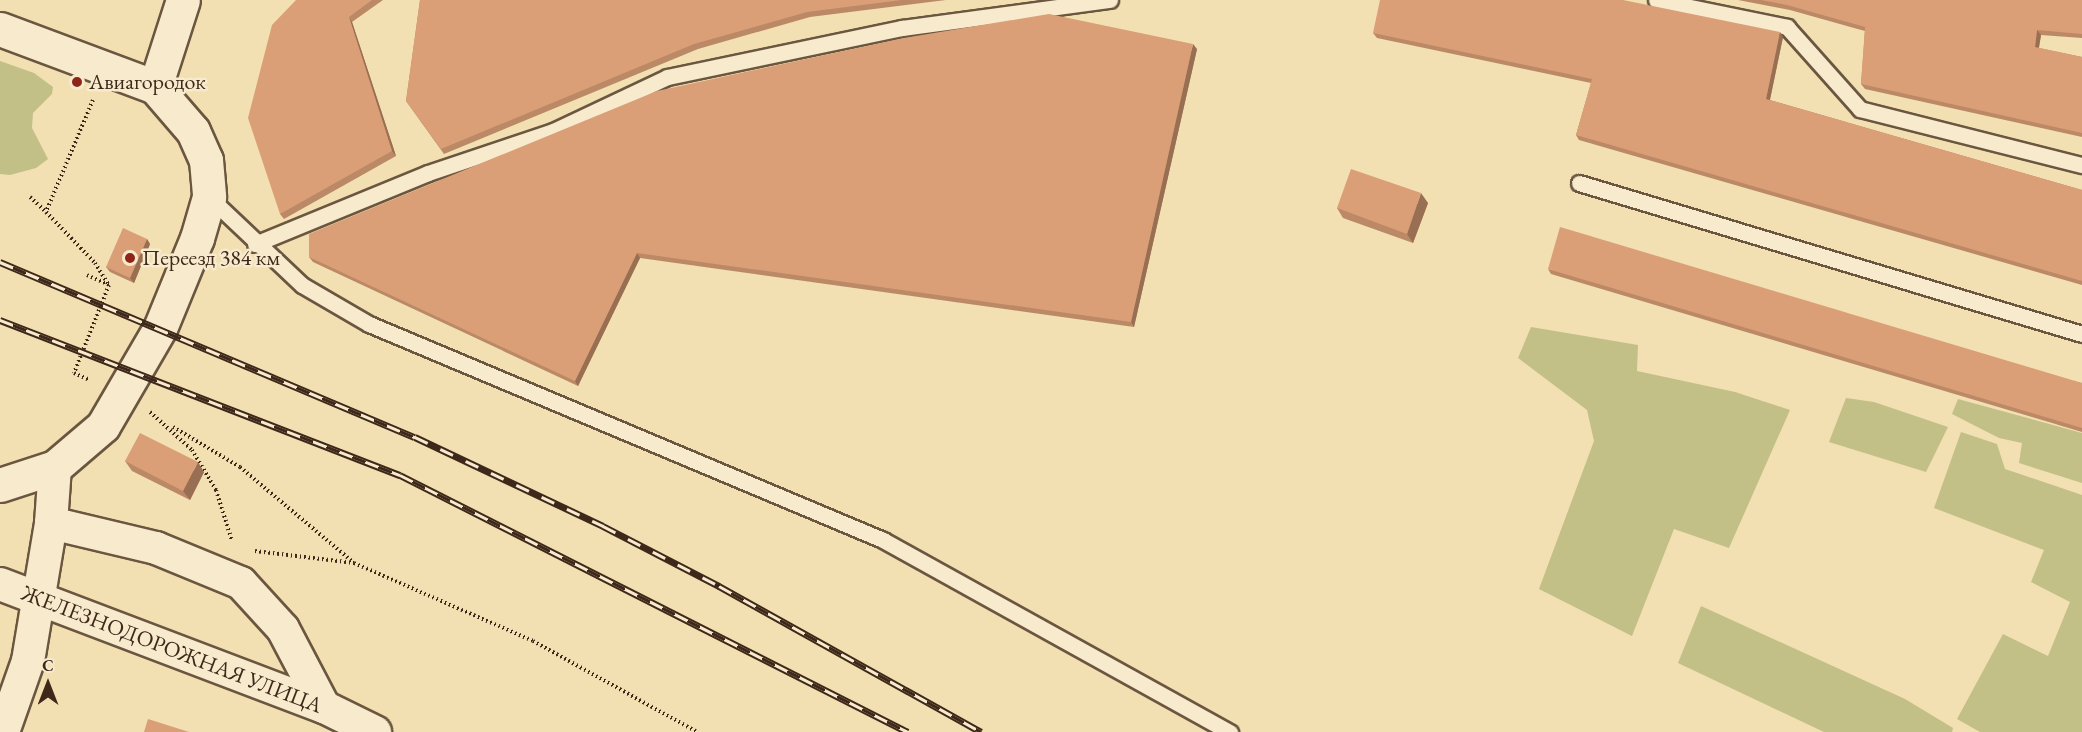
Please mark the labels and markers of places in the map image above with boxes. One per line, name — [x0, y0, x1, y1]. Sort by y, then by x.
place label: Авиагородок — [89, 69, 206, 95]
marker: Авиагородок — [70, 75, 84, 89]
place label: Переезд 384 км — [142, 245, 280, 271]
marker: Переезд 384 км — [123, 251, 137, 265]

